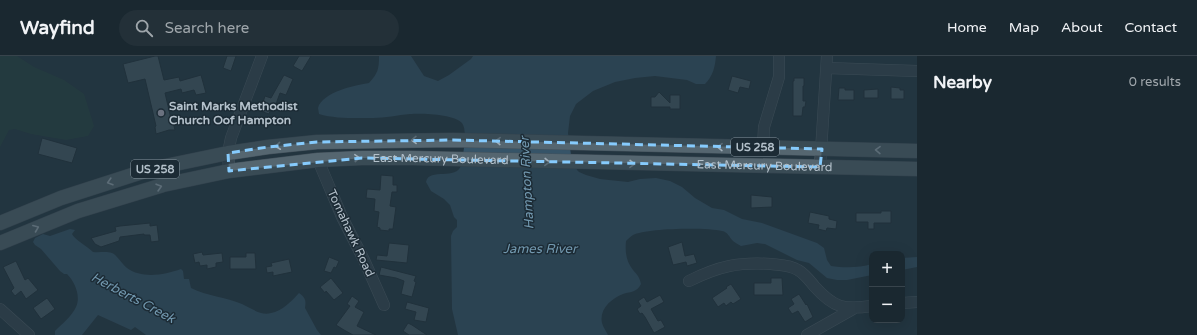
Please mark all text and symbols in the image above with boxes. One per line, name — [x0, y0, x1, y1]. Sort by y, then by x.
search box — [119, 10, 399, 46]
text: Wayfind — [20, 17, 95, 39]
icon: search — [133, 17, 155, 39]
text: Search here — [165, 19, 249, 37]
text: Home — [947, 19, 987, 36]
text: Map — [1009, 19, 1039, 36]
text: About — [1061, 19, 1103, 36]
text: Contact — [1125, 19, 1177, 36]
text: Nearby — [933, 72, 992, 93]
text: 0 results — [1129, 74, 1181, 90]
place label: Saint Marks Methodist Church Oof Hampton — [169, 99, 298, 128]
marker: Saint Marks Methodist Church Oof Hampton — [156, 108, 166, 118]
water label: Hampton River — [516, 134, 537, 230]
one-way arrow — [411, 136, 417, 144]
one-way arrow — [495, 137, 501, 146]
road number: US 258 — [731, 138, 779, 156]
one-way arrow — [275, 141, 281, 150]
one-way arrow — [717, 143, 723, 151]
one-way arrow — [875, 146, 881, 154]
street label: East Mercury Boulevard — [373, 151, 509, 167]
one-way arrow — [354, 154, 360, 162]
one-way arrow — [544, 157, 550, 166]
street label: East Mercury Boulevard — [696, 157, 833, 174]
road number: US 258 — [131, 160, 179, 178]
one-way arrow — [629, 160, 635, 168]
one-way arrow — [107, 177, 114, 186]
one-way arrow — [156, 183, 162, 191]
street label: Tomahawk Road — [325, 187, 377, 279]
one-way arrow — [32, 224, 39, 232]
water label: James River — [503, 241, 579, 257]
map controls — [869, 251, 905, 323]
button: + — [869, 251, 905, 287]
water label: Herberts Creek — [88, 269, 178, 327]
button: − — [869, 287, 905, 323]

